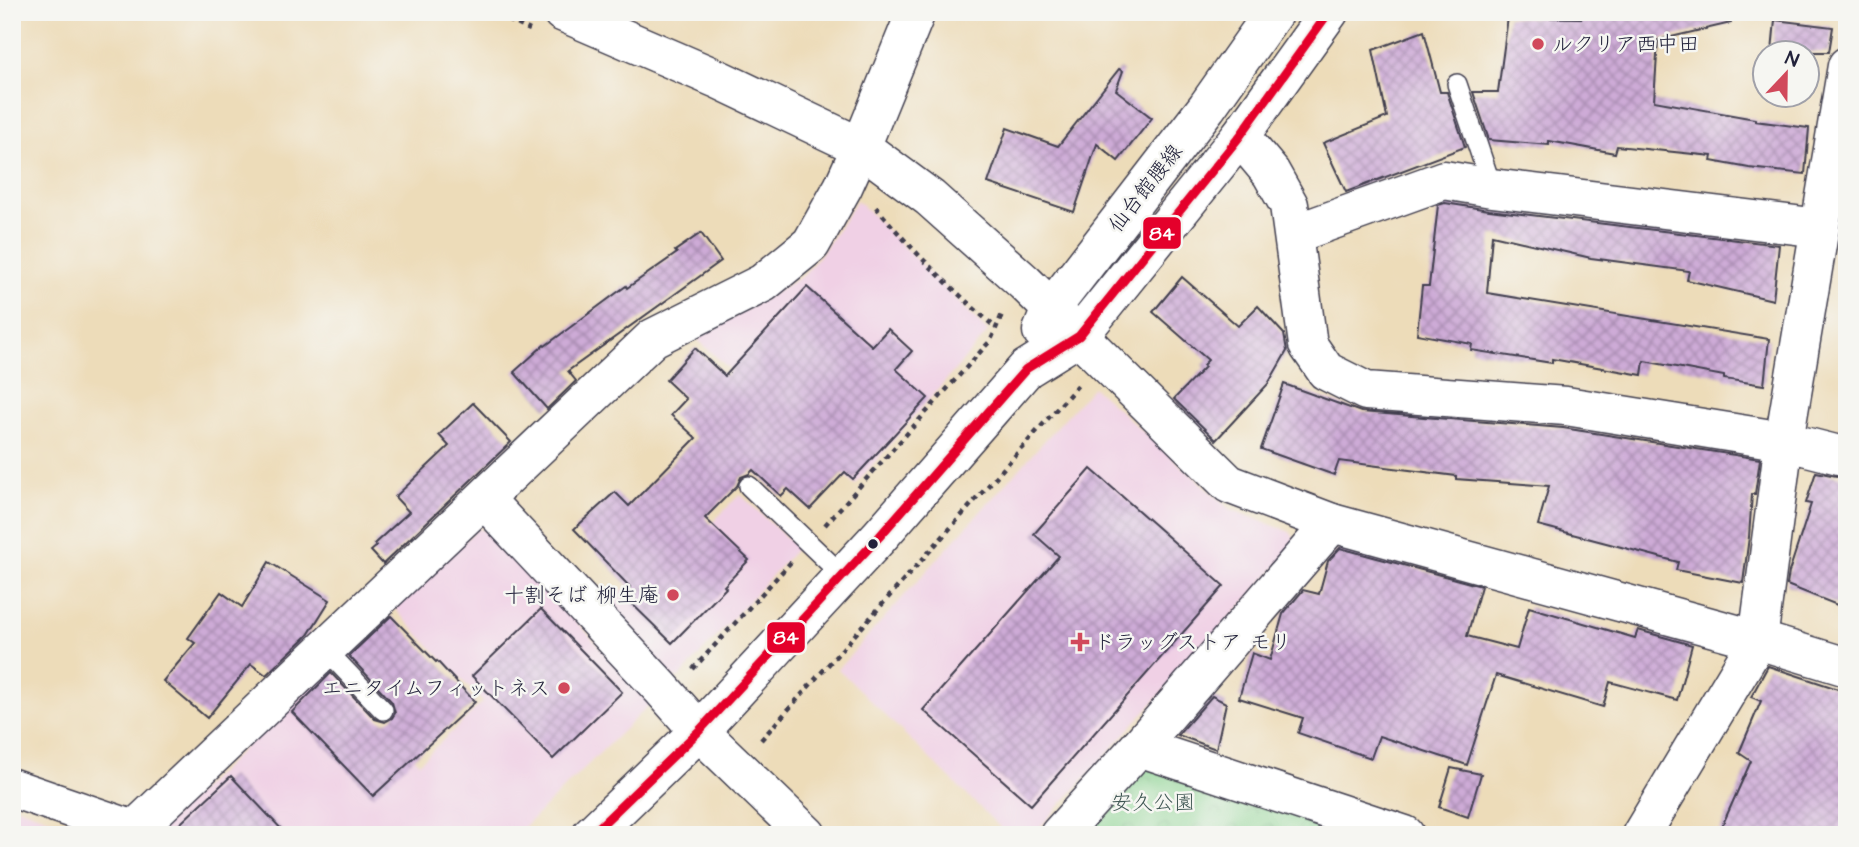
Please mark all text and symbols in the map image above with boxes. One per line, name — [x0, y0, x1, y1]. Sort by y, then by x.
place label: ルクリア西中田 — [1552, 30, 1699, 59]
marker: ルクリア西中田 — [1530, 36, 1546, 52]
north arrow — [1750, 38, 1820, 108]
text: N — [1781, 45, 1802, 74]
street label: 仙台館腰線 — [1102, 138, 1189, 239]
line badge: 84 — [1142, 216, 1182, 250]
text: 84 — [1149, 221, 1175, 248]
unlabelled marker — [866, 537, 880, 551]
place label: 十割そば 柳生庵 — [504, 581, 659, 610]
marker: 十割そば 柳生庵 — [665, 587, 681, 603]
line badge: 84 — [766, 621, 806, 654]
text: 84 — [773, 625, 799, 652]
place label: ドラッグストア モリ — [1094, 628, 1292, 657]
marker: ドラッグストア モリ — [1072, 634, 1088, 650]
place label: エニタイムフィットネス — [322, 674, 550, 703]
marker: エニタイムフィットネス — [556, 680, 572, 696]
park label: 安久公園 — [1111, 788, 1195, 817]

